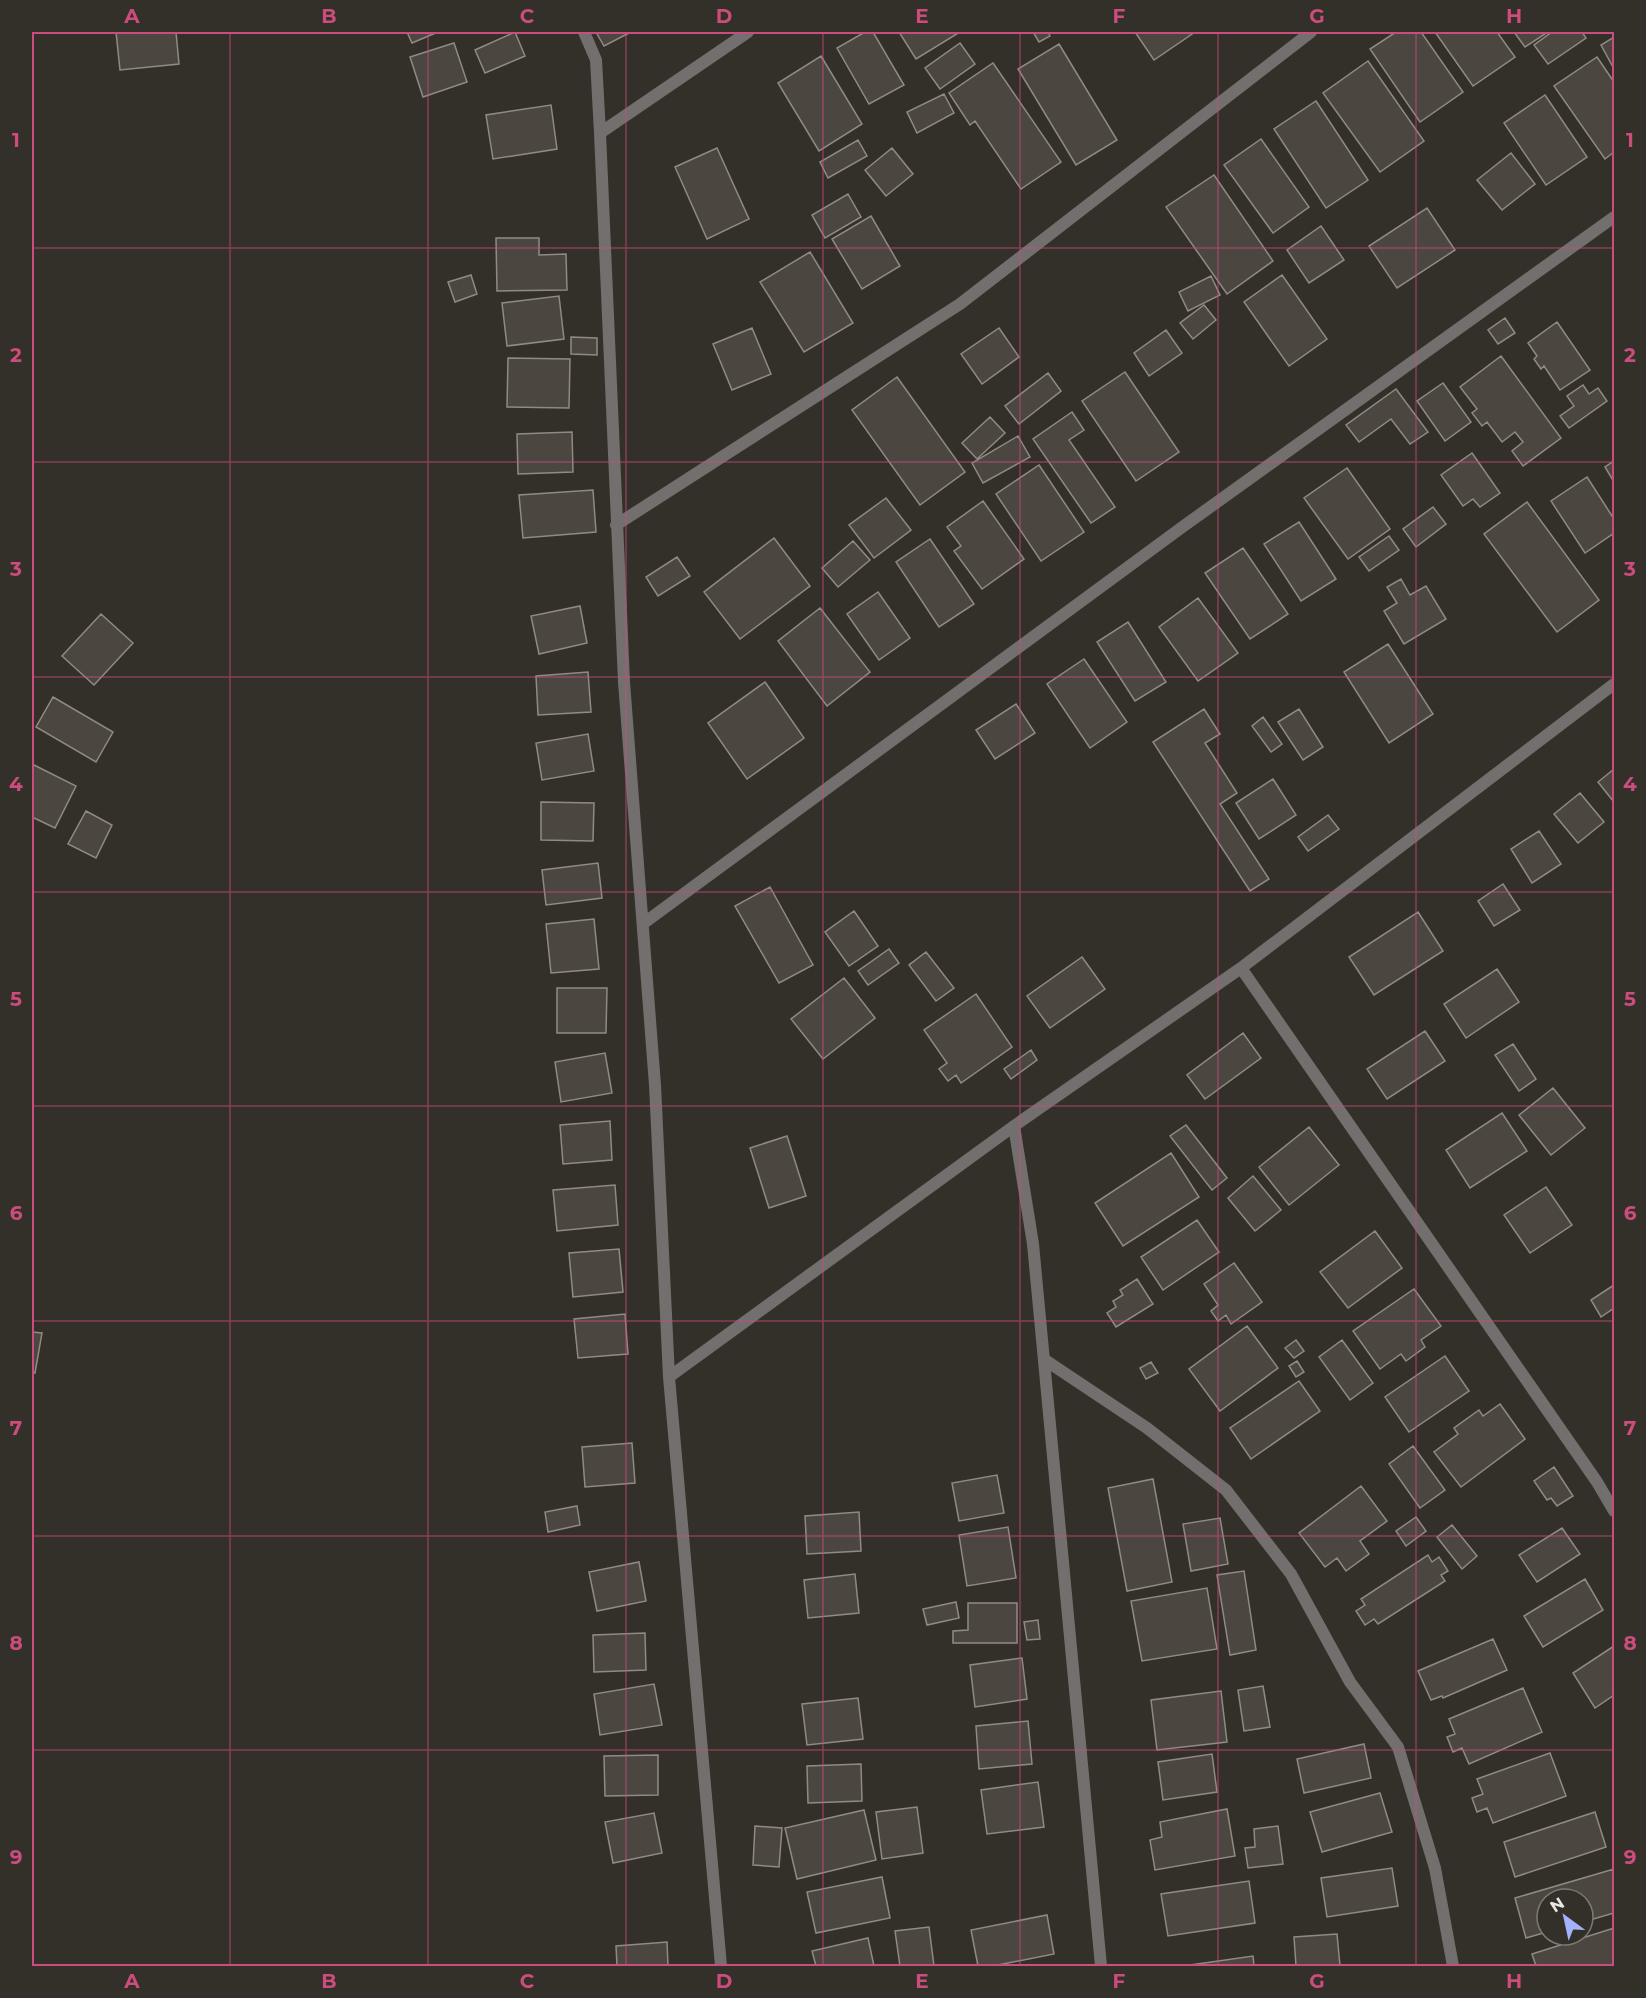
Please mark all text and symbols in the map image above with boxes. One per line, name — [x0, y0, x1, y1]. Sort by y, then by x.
text: A — [123, 4, 140, 28]
text: B — [321, 4, 337, 28]
text: C — [520, 4, 535, 28]
text: D — [716, 4, 732, 28]
text: E — [915, 4, 929, 28]
text: F — [1113, 4, 1126, 28]
text: G — [1309, 4, 1325, 28]
text: H — [1506, 4, 1522, 28]
text: 1 — [12, 128, 20, 152]
text: 1 — [1626, 128, 1634, 152]
text: 2 — [10, 343, 22, 367]
text: 2 — [1624, 343, 1636, 367]
text: 3 — [9, 557, 22, 581]
text: 3 — [1623, 557, 1636, 581]
text: 4 — [9, 772, 23, 796]
text: 4 — [1623, 772, 1637, 796]
text: 5 — [10, 987, 22, 1011]
text: 5 — [1624, 987, 1636, 1011]
text: 6 — [10, 1201, 23, 1225]
text: 6 — [1624, 1201, 1637, 1225]
text: 7 — [10, 1416, 22, 1440]
text: 7 — [1624, 1416, 1636, 1440]
text: 8 — [9, 1631, 23, 1655]
text: 8 — [1623, 1631, 1637, 1655]
text: 9 — [10, 1845, 22, 1869]
text: 9 — [1624, 1845, 1636, 1869]
north arrow — [1535, 1887, 1595, 1947]
text: N — [1547, 1893, 1568, 1916]
text: A — [123, 1969, 140, 1993]
text: B — [321, 1969, 337, 1993]
text: C — [520, 1969, 535, 1993]
text: D — [716, 1969, 732, 1993]
text: E — [915, 1969, 929, 1993]
text: F — [1113, 1969, 1126, 1993]
text: G — [1309, 1969, 1325, 1993]
text: H — [1506, 1969, 1522, 1993]

